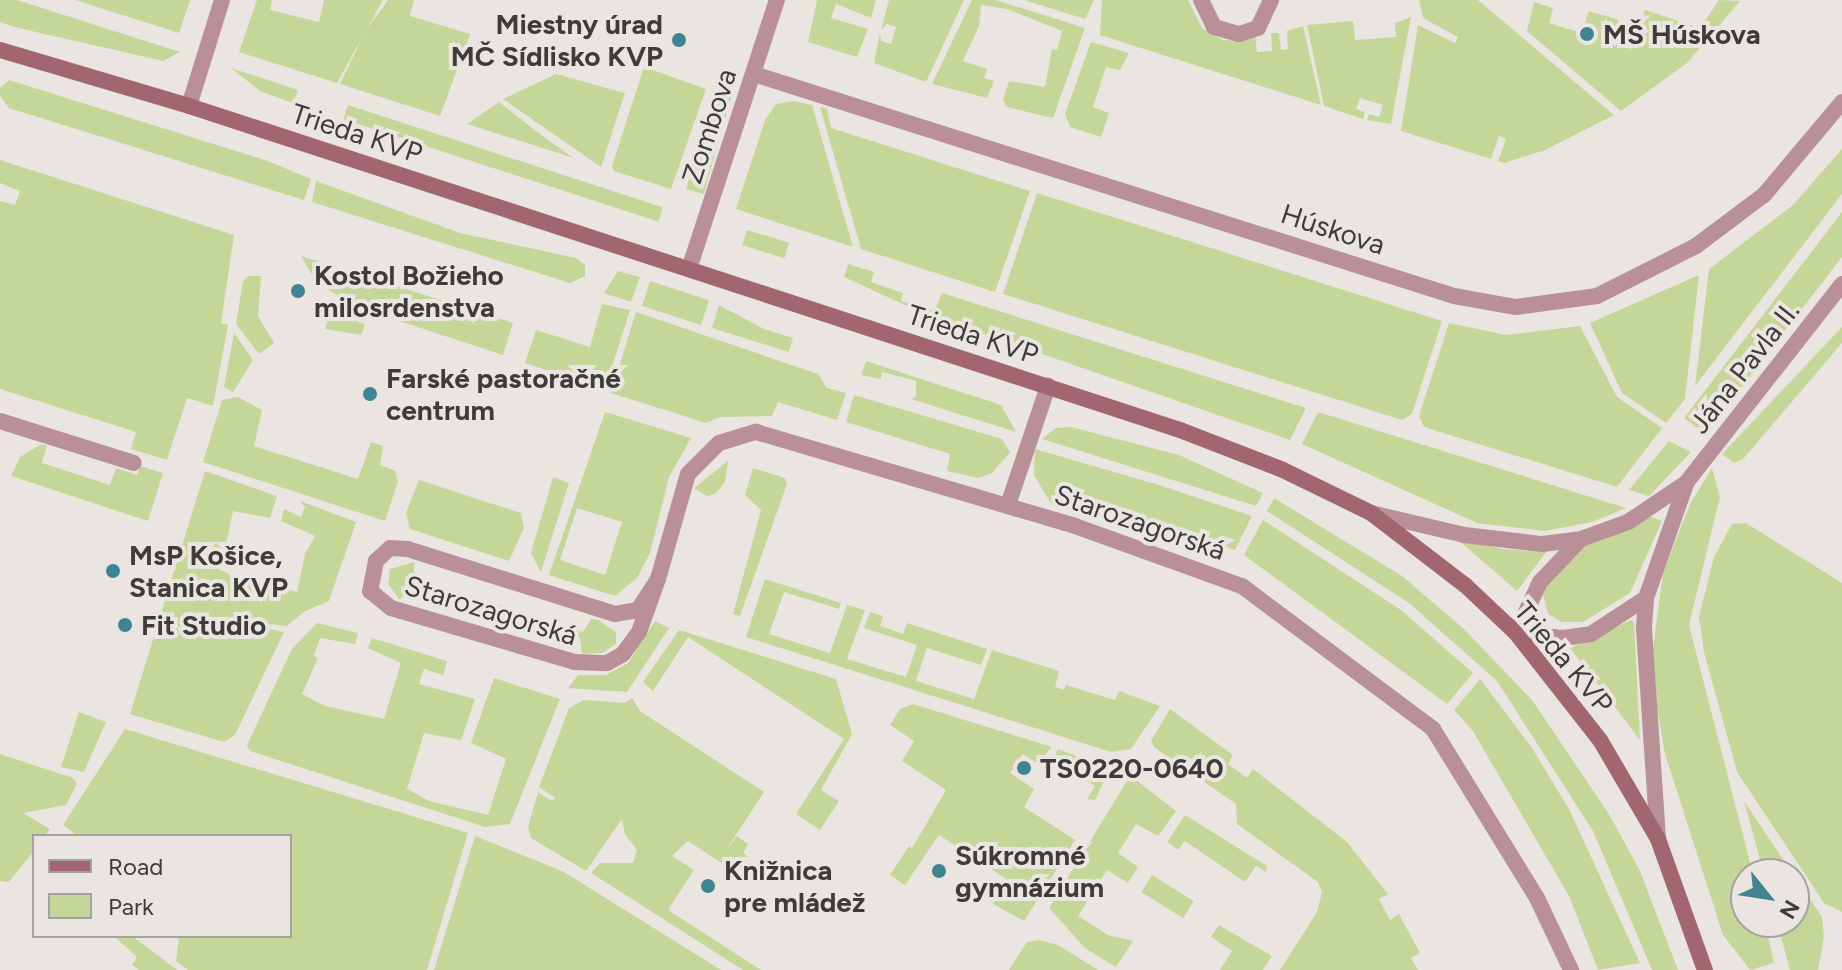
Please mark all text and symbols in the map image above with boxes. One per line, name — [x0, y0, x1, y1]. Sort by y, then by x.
place label: Miestny úrad MČ Sídlisko KVP — [451, 7, 663, 73]
place label: MŠ Húskova — [1603, 17, 1761, 51]
marker: MŠ Húskova — [1578, 25, 1596, 43]
marker: Miestny úrad MČ Sídlisko KVP — [670, 31, 688, 49]
street label: Zombova — [675, 64, 743, 188]
street label: Trieda KVP — [287, 96, 427, 170]
street label: Húskova — [1277, 196, 1389, 262]
place label: Kostol Božieho milosrdenstva — [314, 258, 504, 324]
marker: Kostol Božieho milosrdenstva — [289, 282, 307, 300]
street label: Jána Pavla II. — [1682, 294, 1806, 440]
street label: Trieda KVP — [903, 297, 1043, 371]
place label: Farské pastoračné centrum — [386, 361, 621, 427]
marker: Farské pastoračné centrum — [361, 385, 379, 403]
street label: Starozagorská — [1050, 477, 1230, 567]
place label: MsP Košice, Stanica KVP — [129, 538, 288, 604]
marker: MsP Košice, Stanica KVP — [104, 562, 122, 580]
street label: Starozagorská — [401, 568, 581, 652]
street label: Trieda KVP — [1508, 594, 1620, 720]
place label: Fit Studio — [141, 608, 266, 642]
marker: Fit Studio — [116, 616, 134, 634]
place label: TS0220-0640 — [1040, 751, 1224, 785]
marker: TS0220-0640 — [1015, 759, 1033, 777]
legend — [32, 834, 292, 938]
place label: Súkromné gymnázium — [955, 838, 1104, 904]
text: Road — [108, 852, 163, 881]
place label: Knižnica pre mládež — [724, 853, 865, 919]
north arrow — [1730, 858, 1810, 938]
marker: Súkromné gymnázium — [930, 862, 948, 880]
marker: Knižnica pre mládež — [699, 877, 717, 895]
text: Park — [108, 892, 154, 921]
text: N — [1774, 895, 1805, 923]

